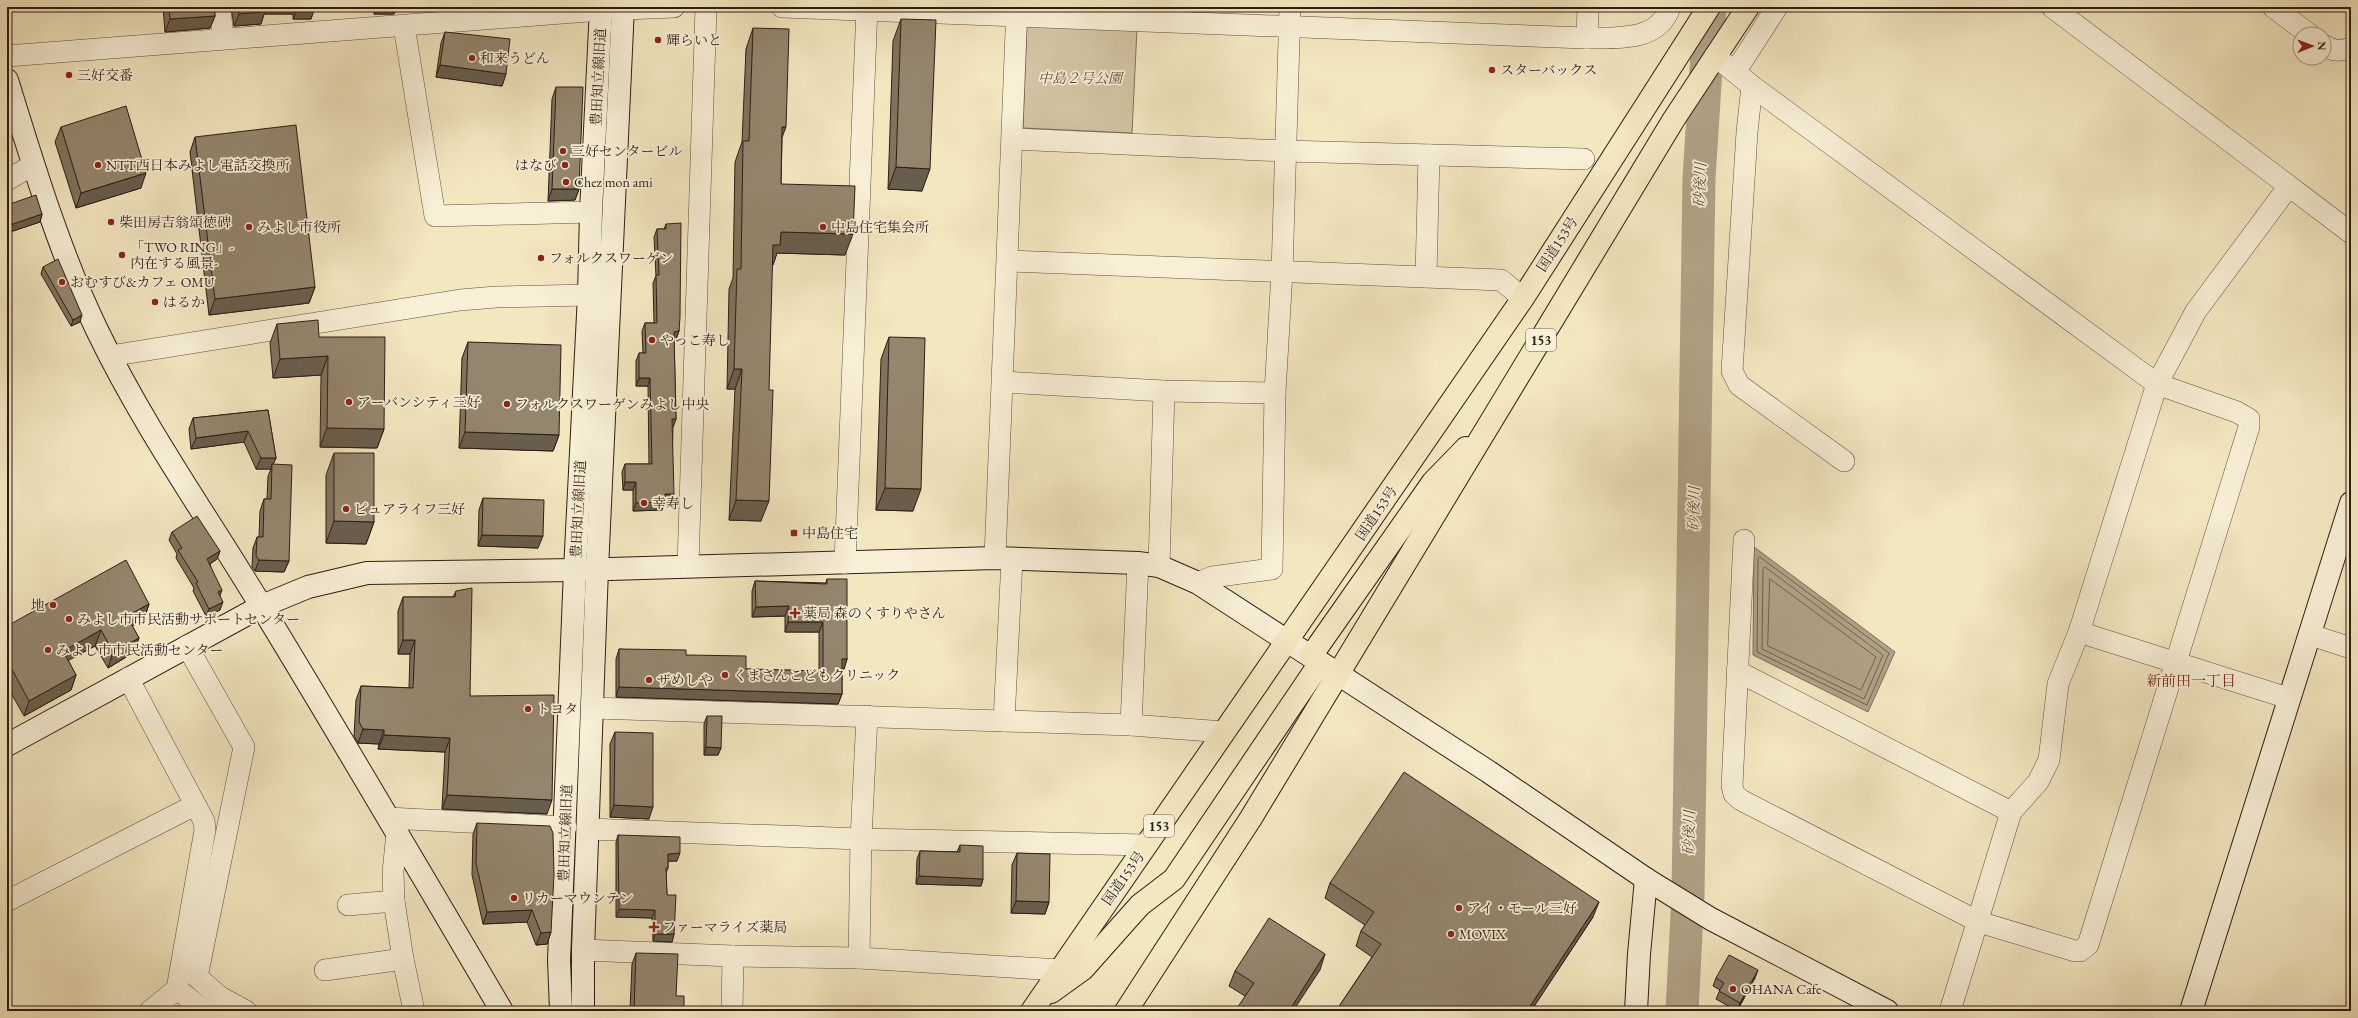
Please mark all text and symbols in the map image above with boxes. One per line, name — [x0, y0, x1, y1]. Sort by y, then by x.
north arrow — [2292, 26, 2332, 66]
street label: 豊田知立線旧道 — [586, 28, 610, 126]
place label: 輝らいと — [666, 31, 722, 49]
marker: 輝らいと — [653, 35, 663, 45]
text: N — [2315, 41, 2329, 50]
place label: 和来うどん — [480, 49, 550, 67]
marker: 和来うどん — [467, 53, 477, 63]
place label: スターバックス — [1500, 61, 1597, 79]
marker: スターバックス — [1487, 65, 1497, 75]
place label: 三好交番 — [77, 66, 133, 84]
park label: 中島２号公園 — [1038, 69, 1124, 87]
marker: 三好交番 — [64, 70, 74, 80]
place label: 三好センタービル — [571, 142, 682, 160]
marker: 三好センタービル — [558, 146, 568, 156]
place label: NTT西日本みよし電話交換所 — [106, 156, 290, 174]
place label: はなび — [515, 156, 557, 174]
marker: NTT西日本みよし電話交換所 — [93, 160, 103, 170]
marker: はなび — [560, 160, 570, 170]
water label: 砂後川 — [1689, 160, 1710, 208]
place label: Chez mon ami — [574, 173, 653, 191]
marker: Chez mon ami — [561, 177, 571, 187]
place label: 柴田房吉翁頌徳碑 — [119, 213, 231, 231]
street label: 国道153号 — [1533, 213, 1581, 275]
marker: 柴田房吉翁頌徳碑 — [106, 217, 116, 227]
place label: みよし市役所 — [257, 218, 341, 236]
place label: 中島住宅集会所 — [831, 218, 929, 236]
marker: みよし市役所 — [244, 222, 254, 232]
marker: 中島住宅集会所 — [818, 222, 828, 232]
place label: 「TWO RING」- 内在する風景- — [130, 238, 234, 272]
place label: フォルクスワーゲン — [549, 249, 674, 267]
marker: 「TWO RING」- 内在する風景- — [117, 250, 127, 260]
marker: フォルクスワーゲン — [536, 253, 546, 263]
place label: おむすび&カフェ OMU — [70, 273, 215, 291]
marker: おむすび&カフェ OMU — [57, 277, 67, 287]
place label: はるか — [163, 293, 205, 311]
marker: はるか — [150, 297, 160, 307]
road number: 153 — [1526, 329, 1556, 351]
place label: やっこ寿し — [660, 331, 730, 349]
marker: やっこ寿し — [647, 335, 657, 345]
place label: アーバンシティ三好 — [357, 393, 480, 411]
place label: フォルクスワーゲンみよし中央 — [515, 395, 710, 413]
marker: アーバンシティ三好 — [344, 397, 354, 407]
marker: フォルクスワーゲンみよし中央 — [502, 399, 512, 409]
street label: 豊田知立線旧道 — [566, 460, 590, 558]
street label: 国道153号 — [1351, 482, 1401, 544]
water label: 砂後川 — [1684, 484, 1703, 532]
place label: 幸寿し — [652, 494, 694, 512]
marker: 幸寿し — [639, 498, 649, 508]
place label: ピュアライフ三好 — [354, 500, 465, 518]
marker: ピュアライフ三好 — [341, 504, 351, 514]
place label: 中島住宅 — [802, 524, 858, 542]
marker: 中島住宅 — [789, 528, 799, 538]
place label: 地 — [31, 596, 45, 614]
marker: 地 — [48, 600, 58, 610]
place label: 薬局 森のくすりやさん — [803, 604, 946, 622]
marker: 薬局 森のくすりやさん — [790, 608, 800, 618]
place label: みよし市市民活動サポートセンター — [77, 610, 300, 628]
marker: みよし市市民活動サポートセンター — [64, 614, 74, 624]
place label: みよし市市民活動センター — [56, 641, 223, 659]
marker: みよし市市民活動センター — [43, 645, 53, 655]
place label: くまさんこどもクリニック — [733, 666, 900, 684]
marker: くまさんこどもクリニック — [720, 670, 730, 680]
place label: ザめしや — [657, 671, 713, 689]
district label: 新前田一丁目 — [2146, 671, 2236, 690]
marker: ザめしや — [644, 675, 654, 685]
place label: トヨタ — [536, 700, 578, 718]
marker: トヨタ — [523, 704, 533, 714]
street label: 豊田知立線旧道 — [554, 784, 576, 882]
water label: 砂後川 — [1679, 808, 1698, 856]
road number: 153 — [1144, 815, 1174, 837]
street label: 国道153号 — [1098, 847, 1148, 909]
place label: リカーマウンテン — [522, 889, 633, 907]
marker: リカーマウンテン — [509, 893, 519, 903]
place label: アイ・モール三好 — [1467, 899, 1577, 917]
marker: アイ・モール三好 — [1454, 903, 1464, 913]
place label: ファーマライズ薬局 — [662, 918, 787, 936]
marker: ファーマライズ薬局 — [649, 922, 659, 932]
place label: MOVIX — [1459, 925, 1506, 943]
marker: MOVIX — [1446, 929, 1456, 939]
place label: OHANA Cafe — [1741, 980, 1822, 998]
marker: OHANA Cafe — [1728, 984, 1738, 994]

